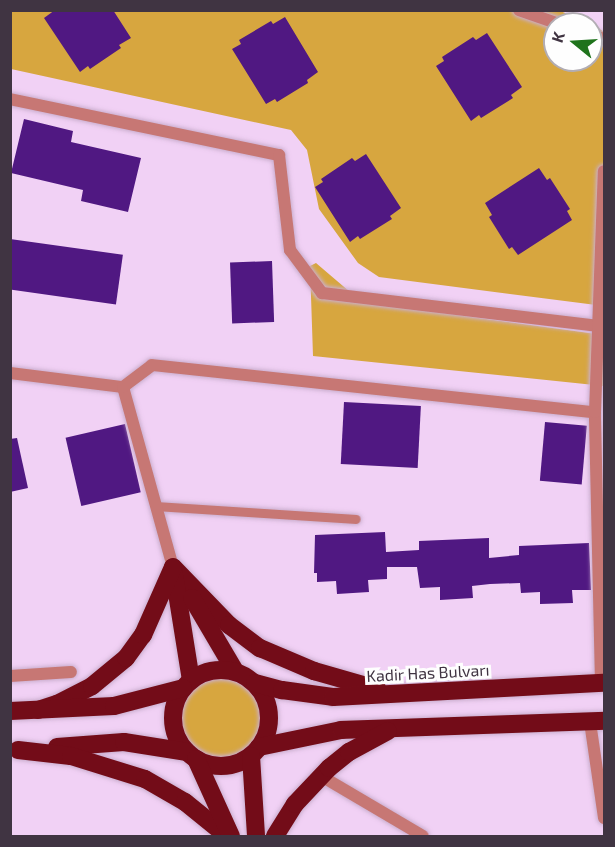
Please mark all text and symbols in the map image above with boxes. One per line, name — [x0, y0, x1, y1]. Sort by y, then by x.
north arrow — [543, 12, 603, 72]
text: K — [547, 29, 568, 45]
street label: Kadir Has Bulvarı — [366, 660, 490, 686]

